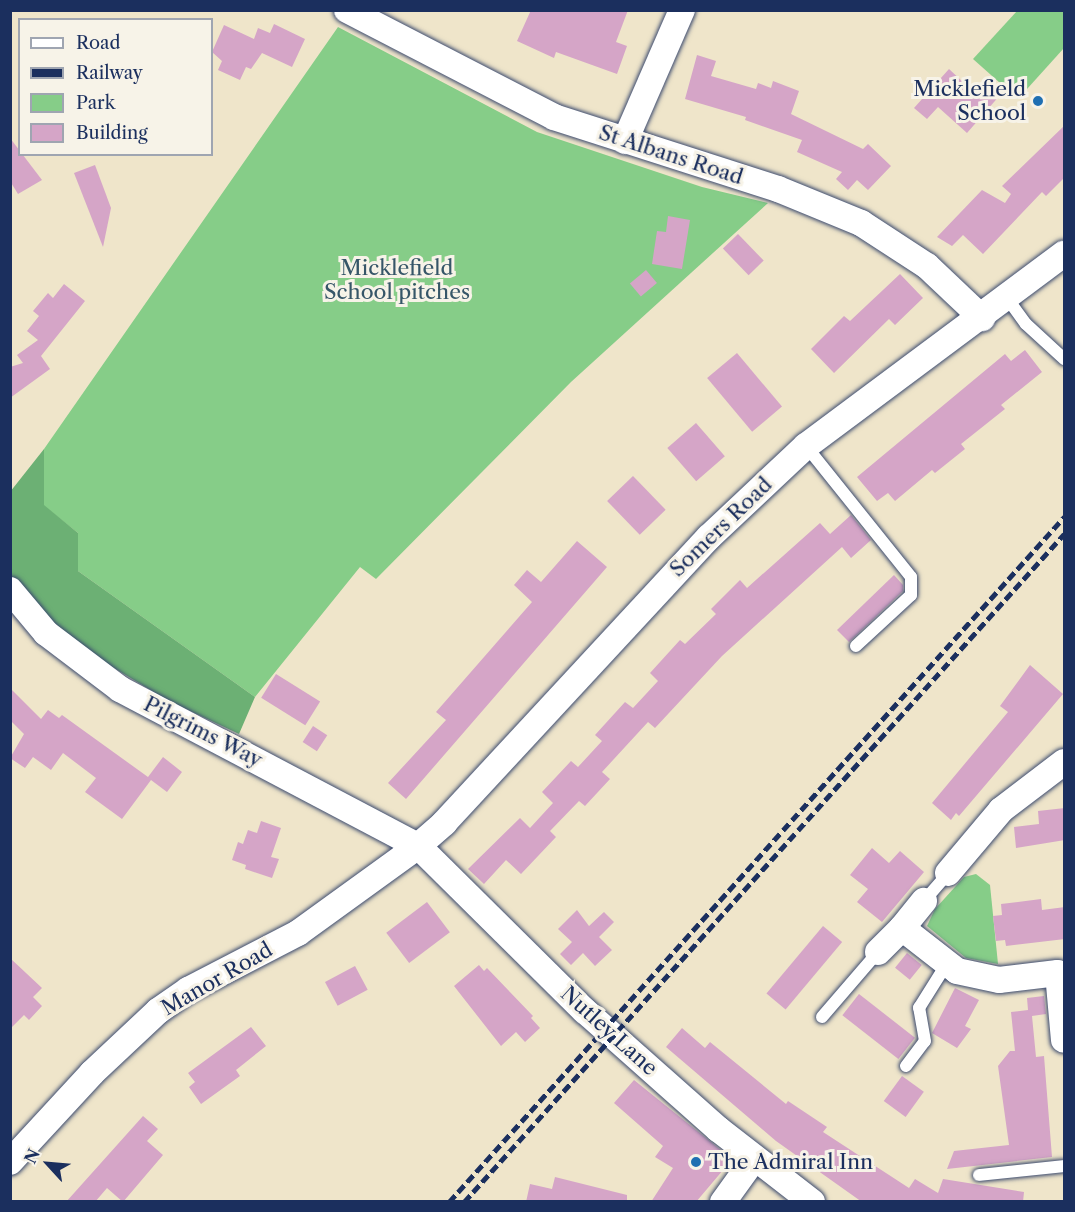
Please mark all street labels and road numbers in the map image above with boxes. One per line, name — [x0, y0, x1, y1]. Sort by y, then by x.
street label: St Albans Road — [595, 120, 747, 190]
street label: Somers Road — [665, 472, 777, 582]
street label: Pilgrims Way — [139, 691, 267, 773]
street label: Manor Road — [157, 937, 277, 1021]
street label: Nutley Lane — [555, 981, 663, 1081]

